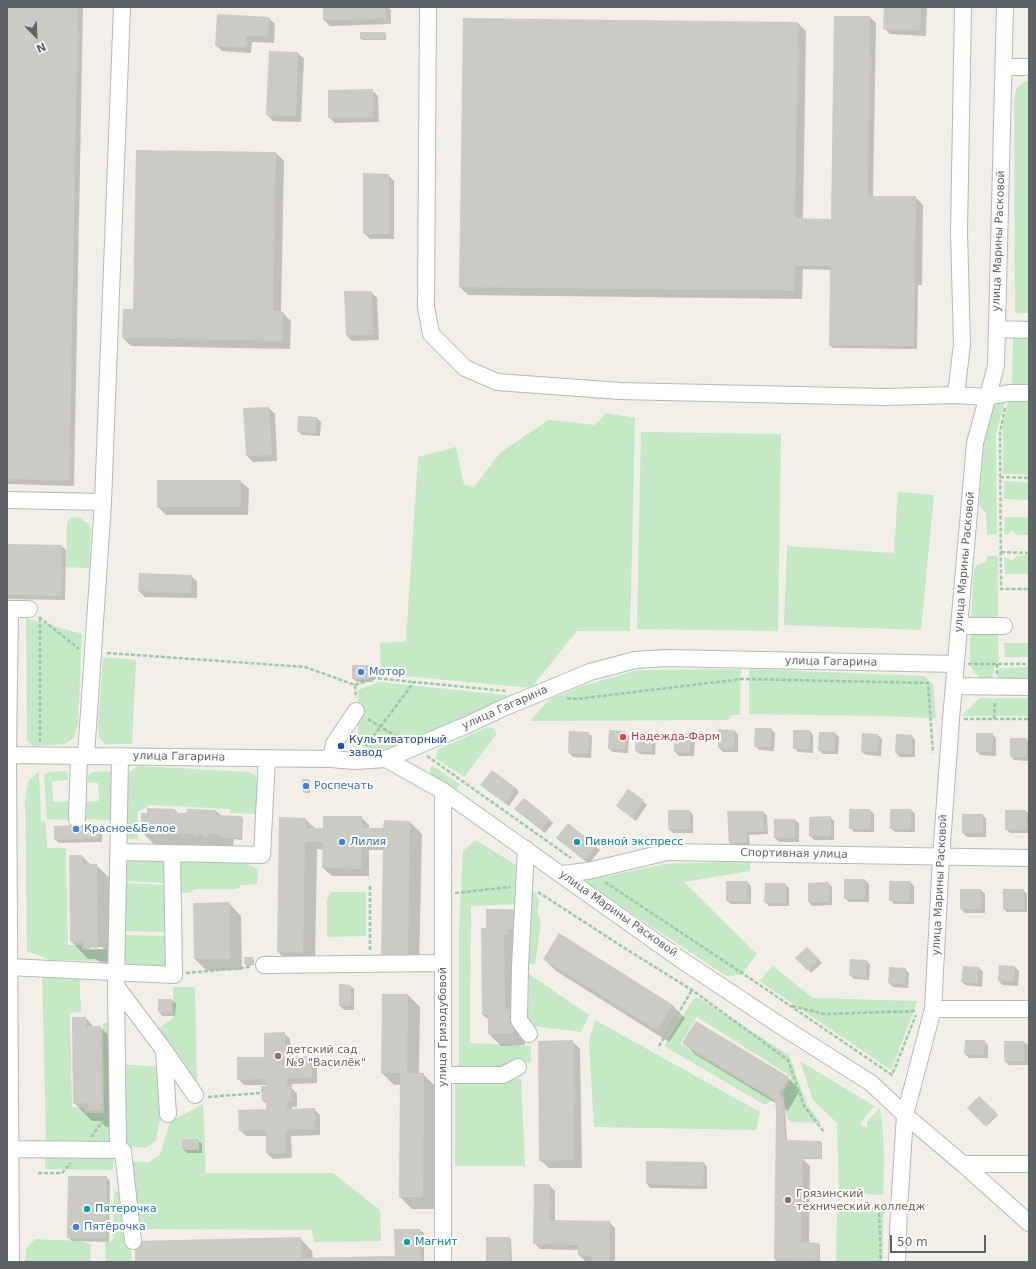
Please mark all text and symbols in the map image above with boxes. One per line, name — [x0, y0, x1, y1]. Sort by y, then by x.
north arrow — [16, 16, 56, 56]
text: N — [34, 40, 48, 55]
street label: улица Марины Расковой — [990, 170, 1008, 312]
street label: улица Марины Расковой — [952, 491, 978, 633]
street label: улица Гагарина — [785, 655, 877, 669]
place label: Мотор — [369, 665, 405, 679]
marker: Мотор — [356, 667, 366, 677]
street label: улица Гагарина — [460, 683, 550, 733]
place label: Надежда-Фарм — [631, 730, 720, 744]
marker: Надежда-Фарм — [618, 732, 628, 742]
place label: Культиваторный завод — [349, 733, 447, 759]
marker: Культиваторный завод — [336, 741, 346, 751]
street label: улица Гагарина — [133, 750, 225, 764]
place label: Роспечать — [314, 779, 374, 793]
marker: Роспечать — [301, 781, 311, 791]
street label: улица Марины Расковой — [930, 814, 950, 956]
place label: Красное&Белое — [84, 822, 176, 836]
marker: Красное&Белое — [71, 824, 81, 834]
place label: Лилия — [350, 835, 386, 849]
place label: Пивной экспресс — [585, 835, 683, 849]
marker: Лилия — [337, 837, 347, 847]
marker: Пивной экспресс — [572, 837, 582, 847]
street label: Спортивная улица — [740, 846, 848, 862]
street label: улица Марины Расковой — [556, 868, 680, 960]
street label: улица Гризодубовой — [436, 967, 450, 1087]
place label: детский сад №9 "Василёк" — [286, 1043, 366, 1069]
marker: детский сад №9 "Василёк" — [273, 1051, 283, 1061]
place label: Грязинский технический колледж — [796, 1187, 925, 1213]
marker: Грязинский технический колледж — [783, 1195, 793, 1205]
place label: Пятерочка — [95, 1202, 157, 1216]
marker: Пятерочка — [82, 1204, 92, 1214]
place label: Пятёрочка — [84, 1220, 146, 1234]
marker: Пятёрочка — [71, 1222, 81, 1232]
scale bar — [892, 1227, 988, 1253]
place label: Магнит — [415, 1235, 458, 1249]
text: 50 m — [897, 1235, 928, 1249]
marker: Магнит — [402, 1237, 412, 1247]

